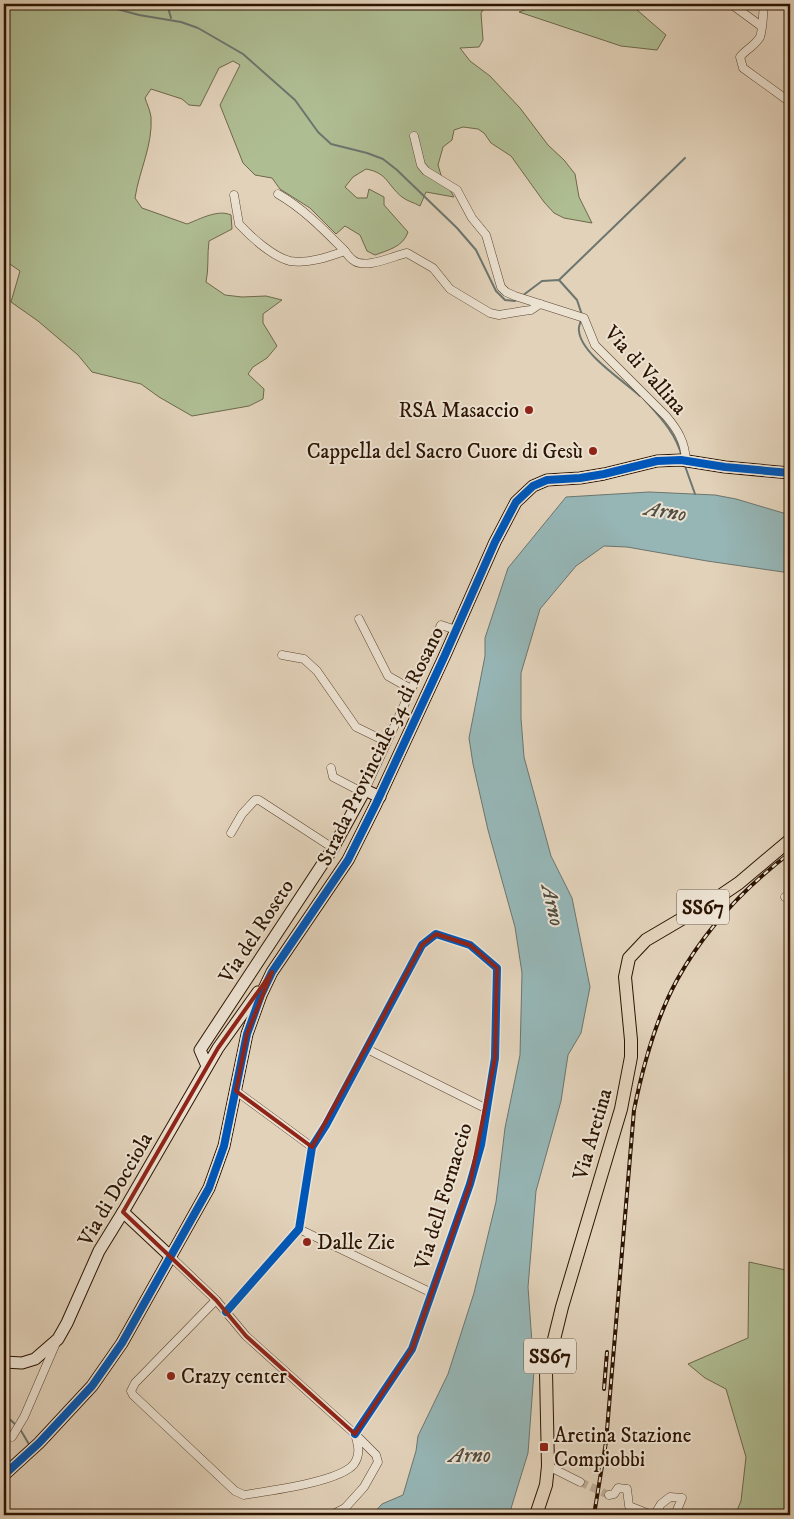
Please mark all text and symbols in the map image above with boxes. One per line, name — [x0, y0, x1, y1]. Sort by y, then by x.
street label: Via di Vallina — [598, 320, 692, 421]
place label: RSA Masaccio — [398, 398, 519, 424]
marker: RSA Masaccio — [523, 404, 535, 416]
place label: Cappella del Sacro Cuore di Gesù — [307, 439, 583, 465]
marker: Cappella del Sacro Cuore di Gesù — [587, 445, 599, 457]
water label: Arno — [640, 494, 689, 528]
street label: Strada Provinciale 34 di Rosano — [312, 623, 450, 870]
street label: Via del Roseto — [213, 875, 300, 989]
water label: Arno — [534, 879, 570, 929]
road number: SS67 — [677, 890, 729, 924]
street label: Via Aretina — [567, 1085, 618, 1184]
street label: Via dell Fornaccio — [409, 1120, 479, 1274]
street label: Via di Docciola — [72, 1128, 159, 1252]
place label: Dalle Zie — [317, 1230, 395, 1256]
marker: Dalle Zie — [301, 1236, 313, 1248]
road number: SS67 — [524, 1338, 576, 1374]
place label: Crazy center — [181, 1364, 287, 1390]
marker: Crazy center — [165, 1370, 177, 1382]
place label: Aretina Stazione Compiobbi — [554, 1423, 692, 1473]
marker: Aretina Stazione Compiobbi — [538, 1441, 550, 1453]
water label: Arno — [446, 1442, 491, 1469]

